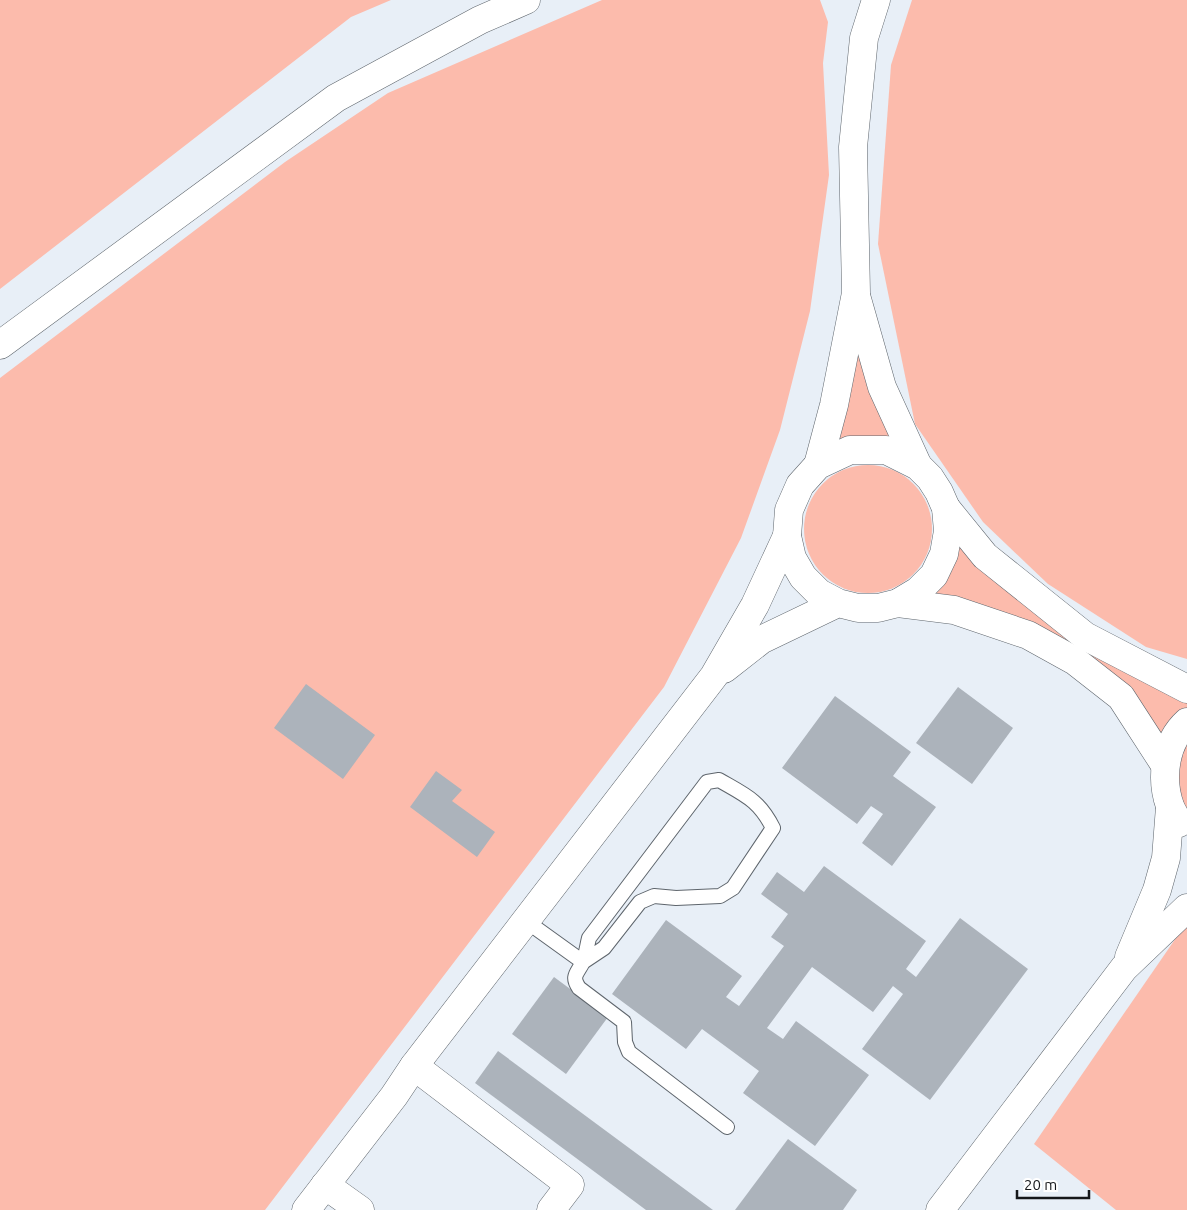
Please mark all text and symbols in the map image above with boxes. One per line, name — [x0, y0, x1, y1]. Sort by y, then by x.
scale bar — [1017, 1168, 1090, 1200]
text: 20 m — [1024, 1176, 1057, 1193]

